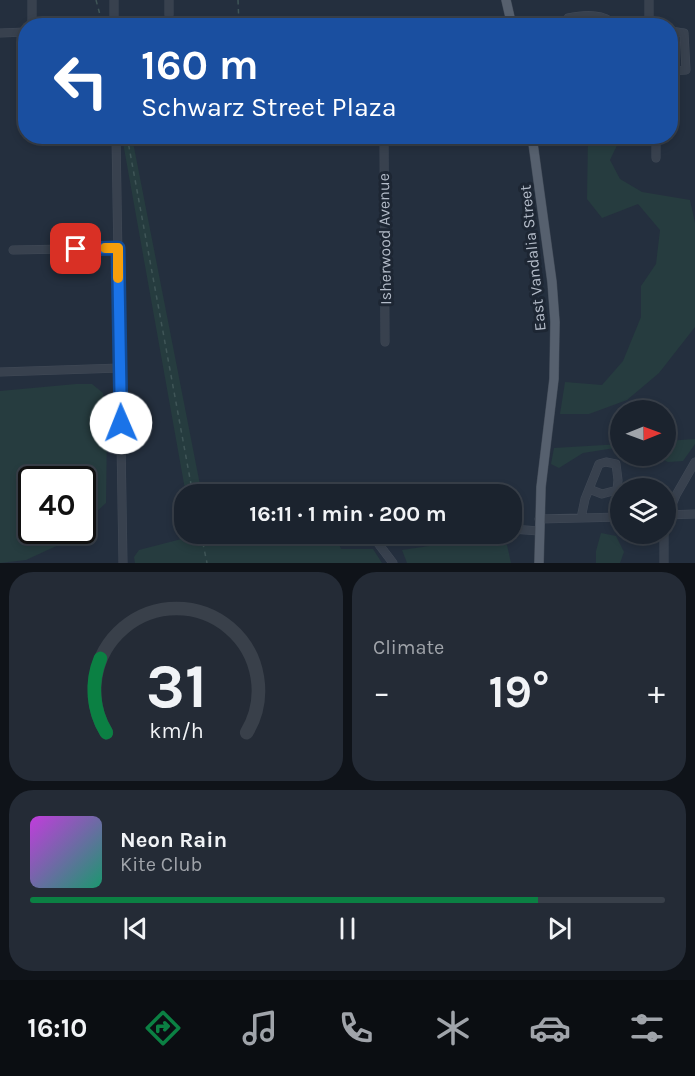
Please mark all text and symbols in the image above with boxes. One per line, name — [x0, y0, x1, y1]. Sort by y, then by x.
text: 160 m — [141, 40, 259, 90]
icon: left — [42, 42, 120, 120]
text: Schwarz Street Plaza — [141, 91, 397, 123]
street label: Isherwood Avenue — [374, 173, 395, 305]
street label: East Vandalia Street — [515, 184, 550, 332]
pin — [50, 223, 101, 274]
icon: arrive — [59, 232, 92, 265]
position arrow — [89, 391, 153, 455]
north arrow — [610, 400, 676, 466]
map controls — [610, 400, 676, 544]
speed limit sign: 40 — [18, 466, 96, 544]
button: layers — [610, 478, 676, 544]
text: 16:11 · 1 min · 200 m — [249, 501, 447, 527]
text: Climate — [373, 636, 444, 659]
text: 31 — [145, 650, 207, 723]
text: 19° — [489, 666, 549, 718]
text: − — [373, 673, 390, 711]
text: + — [648, 673, 665, 711]
text: km/h — [149, 719, 203, 744]
text: Neon Rain — [120, 827, 227, 853]
text: Kite Club — [120, 853, 202, 876]
icon: previous — [119, 912, 152, 945]
icon: pause — [331, 912, 364, 945]
icon: next — [543, 912, 576, 945]
icon: directions — [142, 1007, 184, 1049]
icon: music — [239, 1007, 281, 1049]
icon: phone — [335, 1007, 377, 1049]
icon: climate — [432, 1007, 474, 1049]
icon: car — [529, 1007, 571, 1049]
icon: filters — [626, 1007, 668, 1049]
text: 16:10 — [27, 1012, 87, 1044]

